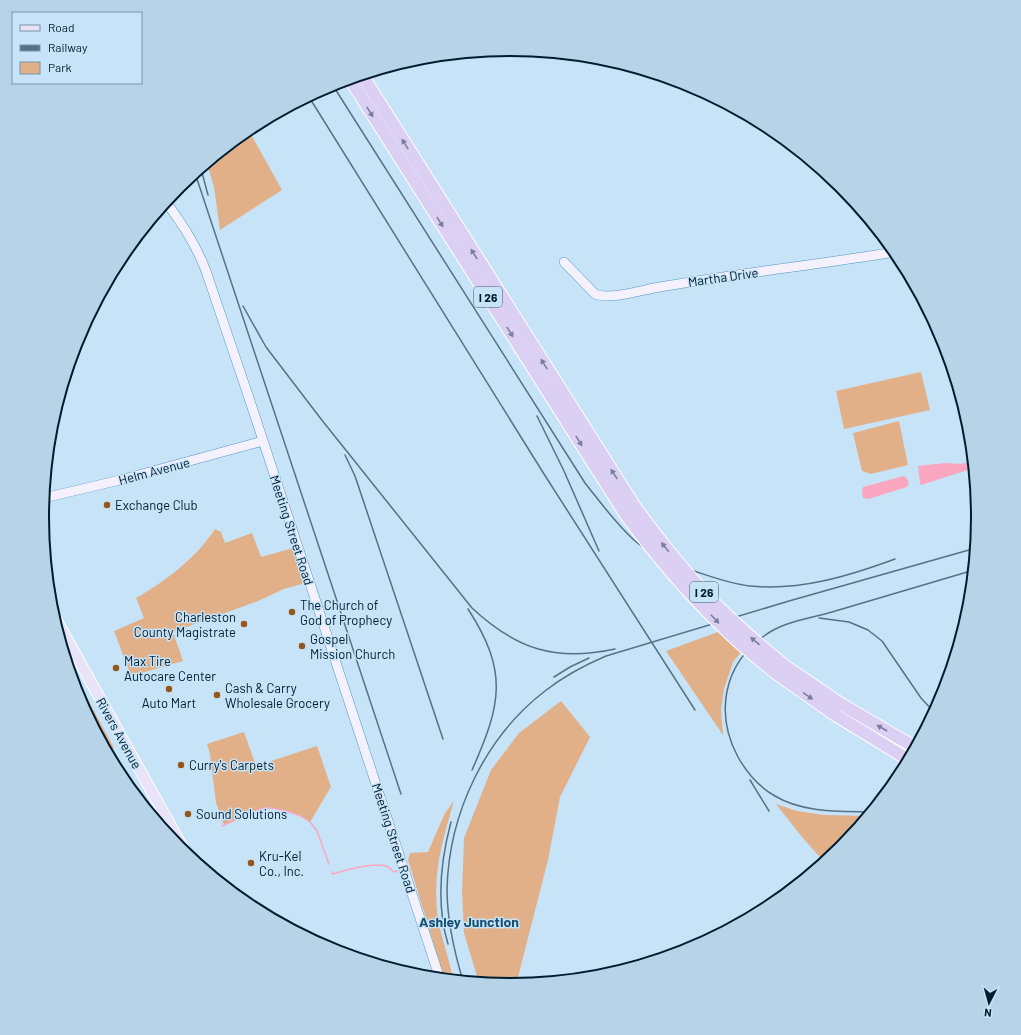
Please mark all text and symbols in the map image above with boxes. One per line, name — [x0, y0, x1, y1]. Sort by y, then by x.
legend — [12, 12, 142, 84]
text: Road — [48, 20, 75, 34]
text: Railway — [48, 40, 88, 54]
text: Park — [48, 60, 72, 74]
one-way arrow — [366, 107, 374, 117]
one-way arrow — [402, 138, 409, 150]
one-way arrow — [436, 217, 444, 227]
one-way arrow — [471, 248, 478, 260]
street label: Martha Drive — [687, 264, 759, 290]
road number: I 26 — [474, 287, 502, 307]
one-way arrow — [506, 326, 513, 338]
one-way arrow — [540, 358, 547, 370]
one-way arrow — [575, 436, 583, 447]
street label: Helm Avenue — [117, 454, 191, 488]
one-way arrow — [610, 468, 617, 480]
street label: Meeting Street Road — [267, 473, 317, 587]
place label: Exchange Club — [115, 497, 198, 513]
marker: Exchange Club — [102, 500, 112, 510]
one-way arrow — [661, 542, 670, 553]
road number: I 26 — [690, 582, 718, 602]
place label: The Church of God of Prophecy — [300, 597, 392, 628]
marker: The Church of God of Prophecy — [287, 607, 297, 617]
place label: Charleston County Magistrate — [134, 609, 236, 640]
one-way arrow — [710, 614, 720, 624]
marker: Charleston County Magistrate — [239, 619, 249, 629]
place label: Gospel Mission Church — [310, 631, 395, 662]
one-way arrow — [750, 637, 760, 646]
marker: Gospel Mission Church — [297, 641, 307, 651]
place label: Max Tire Autocare Center — [124, 653, 216, 684]
marker: Max Tire Autocare Center — [111, 663, 121, 673]
place label: Cash & Carry Wholesale Grocery — [225, 680, 330, 711]
marker: Auto Mart — [164, 684, 174, 694]
marker: Cash & Carry Wholesale Grocery — [212, 690, 222, 700]
one-way arrow — [803, 692, 814, 700]
street label: Rivers Avenue — [93, 695, 145, 771]
place label: Auto Mart — [142, 695, 196, 711]
one-way arrow — [876, 725, 888, 732]
place label: Curry's Carpets — [189, 757, 274, 773]
marker: Curry's Carpets — [176, 760, 186, 770]
street label: Meeting Street Road — [369, 781, 419, 895]
place label: Sound Solutions — [196, 806, 287, 822]
marker: Sound Solutions — [183, 809, 193, 819]
place label: Kru-Kel Co., Inc. — [259, 848, 304, 879]
marker: Kru-Kel Co., Inc. — [246, 858, 256, 868]
district label: Ashley Junction — [419, 913, 519, 930]
north arrow — [969, 983, 1009, 1023]
text: N — [984, 1007, 992, 1020]

